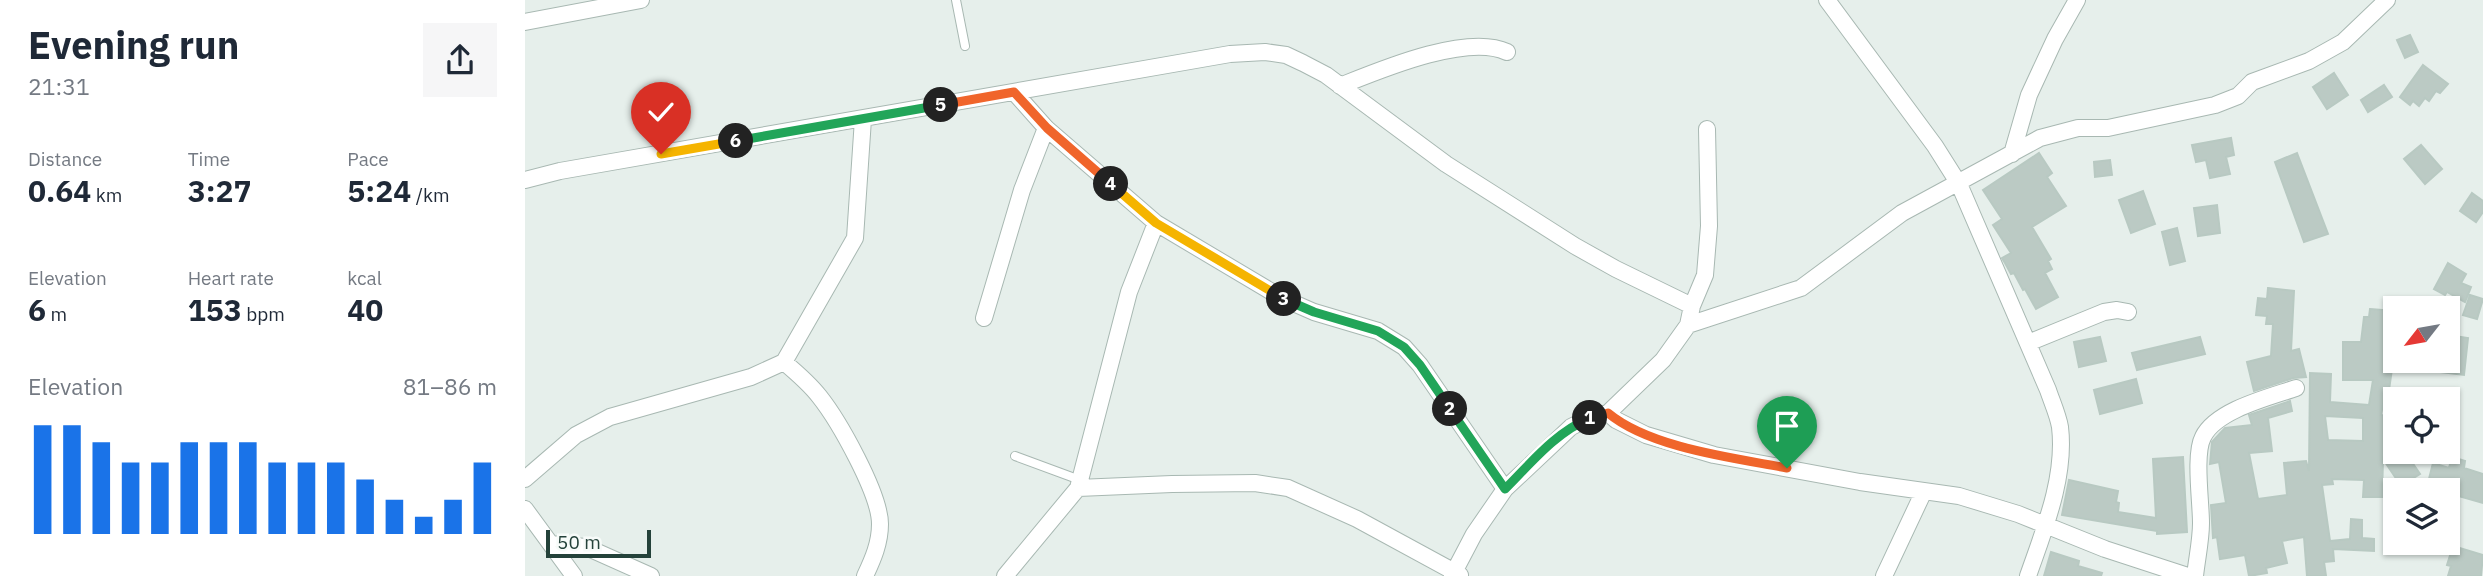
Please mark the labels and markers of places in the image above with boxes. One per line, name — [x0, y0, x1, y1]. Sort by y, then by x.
pin — [631, 82, 691, 154]
pin: 5 — [923, 88, 959, 122]
pin: 6 — [719, 124, 753, 158]
pin: 4 — [1093, 166, 1129, 202]
pin: 3 — [1267, 282, 1301, 316]
pin: 2 — [1433, 392, 1467, 426]
pin — [1757, 396, 1817, 468]
pin: 1 — [1573, 400, 1607, 436]

